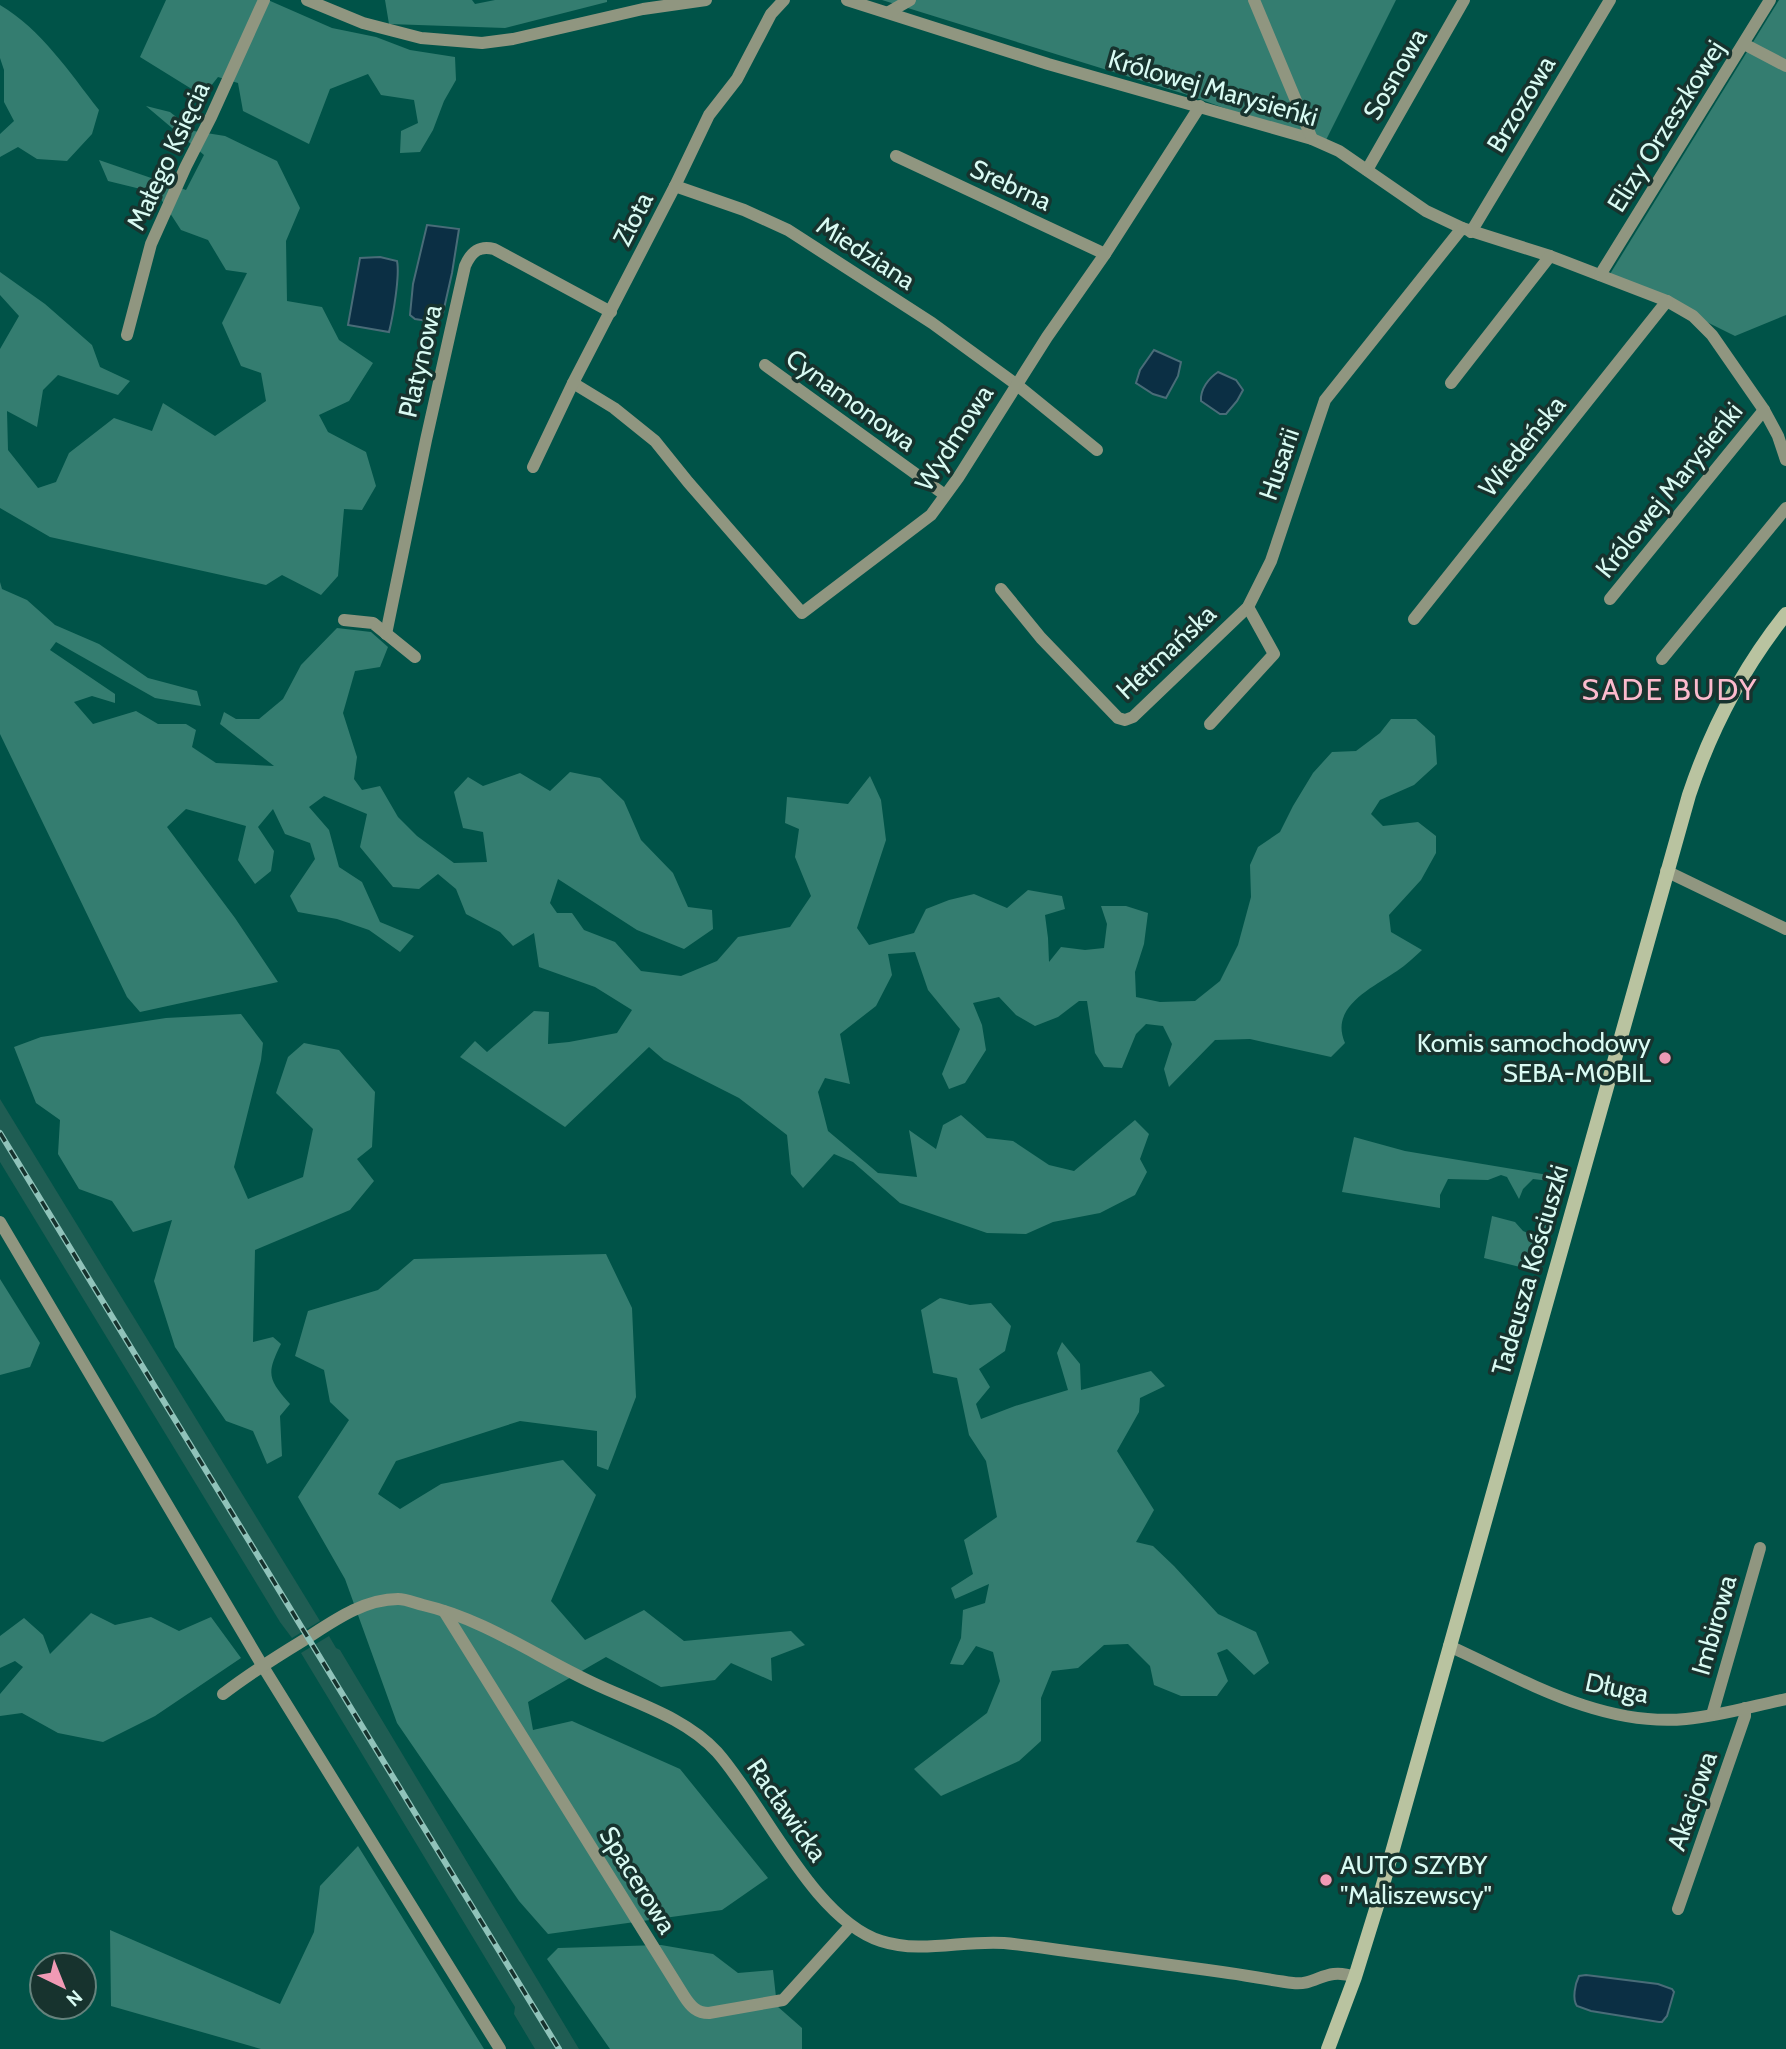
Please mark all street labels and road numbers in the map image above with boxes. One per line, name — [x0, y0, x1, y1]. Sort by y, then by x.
street label: Sosnowa — [1356, 22, 1434, 125]
street label: Elizy Orzeszkowej — [1600, 34, 1732, 218]
street label: Królowej Marysieńki — [1105, 43, 1321, 133]
street label: Brzozowa — [1480, 49, 1563, 158]
street label: Małego Księcia — [120, 76, 217, 235]
street label: Srebrna — [965, 152, 1057, 218]
street label: Złota — [606, 186, 660, 251]
street label: Miedziana — [811, 209, 922, 297]
street label: Platynowa — [391, 301, 449, 421]
street label: Cynamonowa — [780, 342, 923, 458]
street label: Wydmowa — [908, 379, 1000, 497]
street label: Wiedeńska — [1472, 389, 1573, 503]
street label: Królowej Marysieńki — [1588, 396, 1750, 584]
street label: Husarii — [1252, 424, 1306, 504]
street label: Hetmańska — [1110, 597, 1223, 706]
street label: Tadeusza Kościuszki — [1485, 1161, 1575, 1379]
street label: Imbirowa — [1685, 1571, 1744, 1679]
street label: Długa — [1582, 1666, 1652, 1710]
street label: Akacjowa — [1660, 1747, 1724, 1855]
street label: Racławicka — [740, 1752, 834, 1868]
street label: Spacerowa — [593, 1821, 684, 1940]

